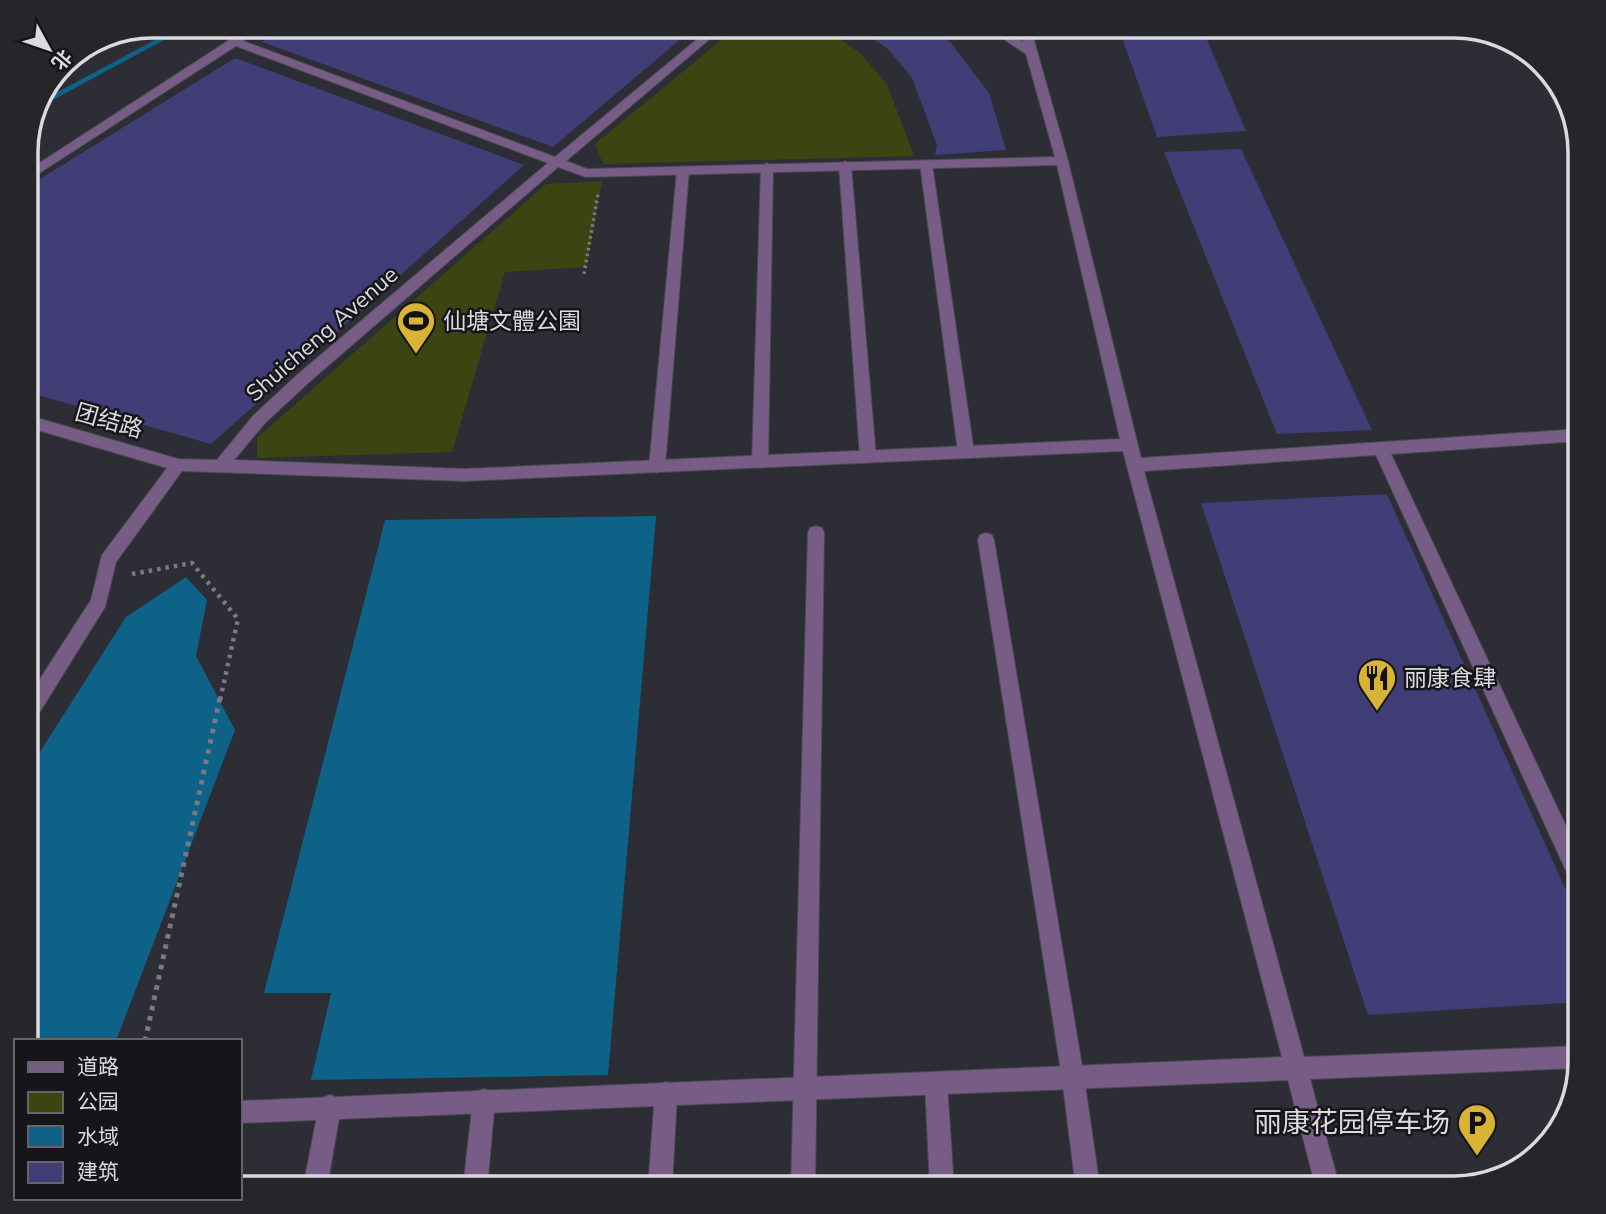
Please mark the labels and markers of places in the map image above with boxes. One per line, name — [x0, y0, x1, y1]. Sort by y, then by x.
sports icon: 仙塘文體公園 — [395, 300, 437, 355]
place label: 仙塘文體公園 — [443, 306, 581, 337]
restaurant icon: 丽康食肆 — [1356, 657, 1398, 712]
place label: 丽康食肆 — [1404, 663, 1496, 694]
parking icon: 丽康花园停车场 — [1456, 1102, 1498, 1157]
place label: 丽康花园停车场 — [1254, 1104, 1450, 1142]

